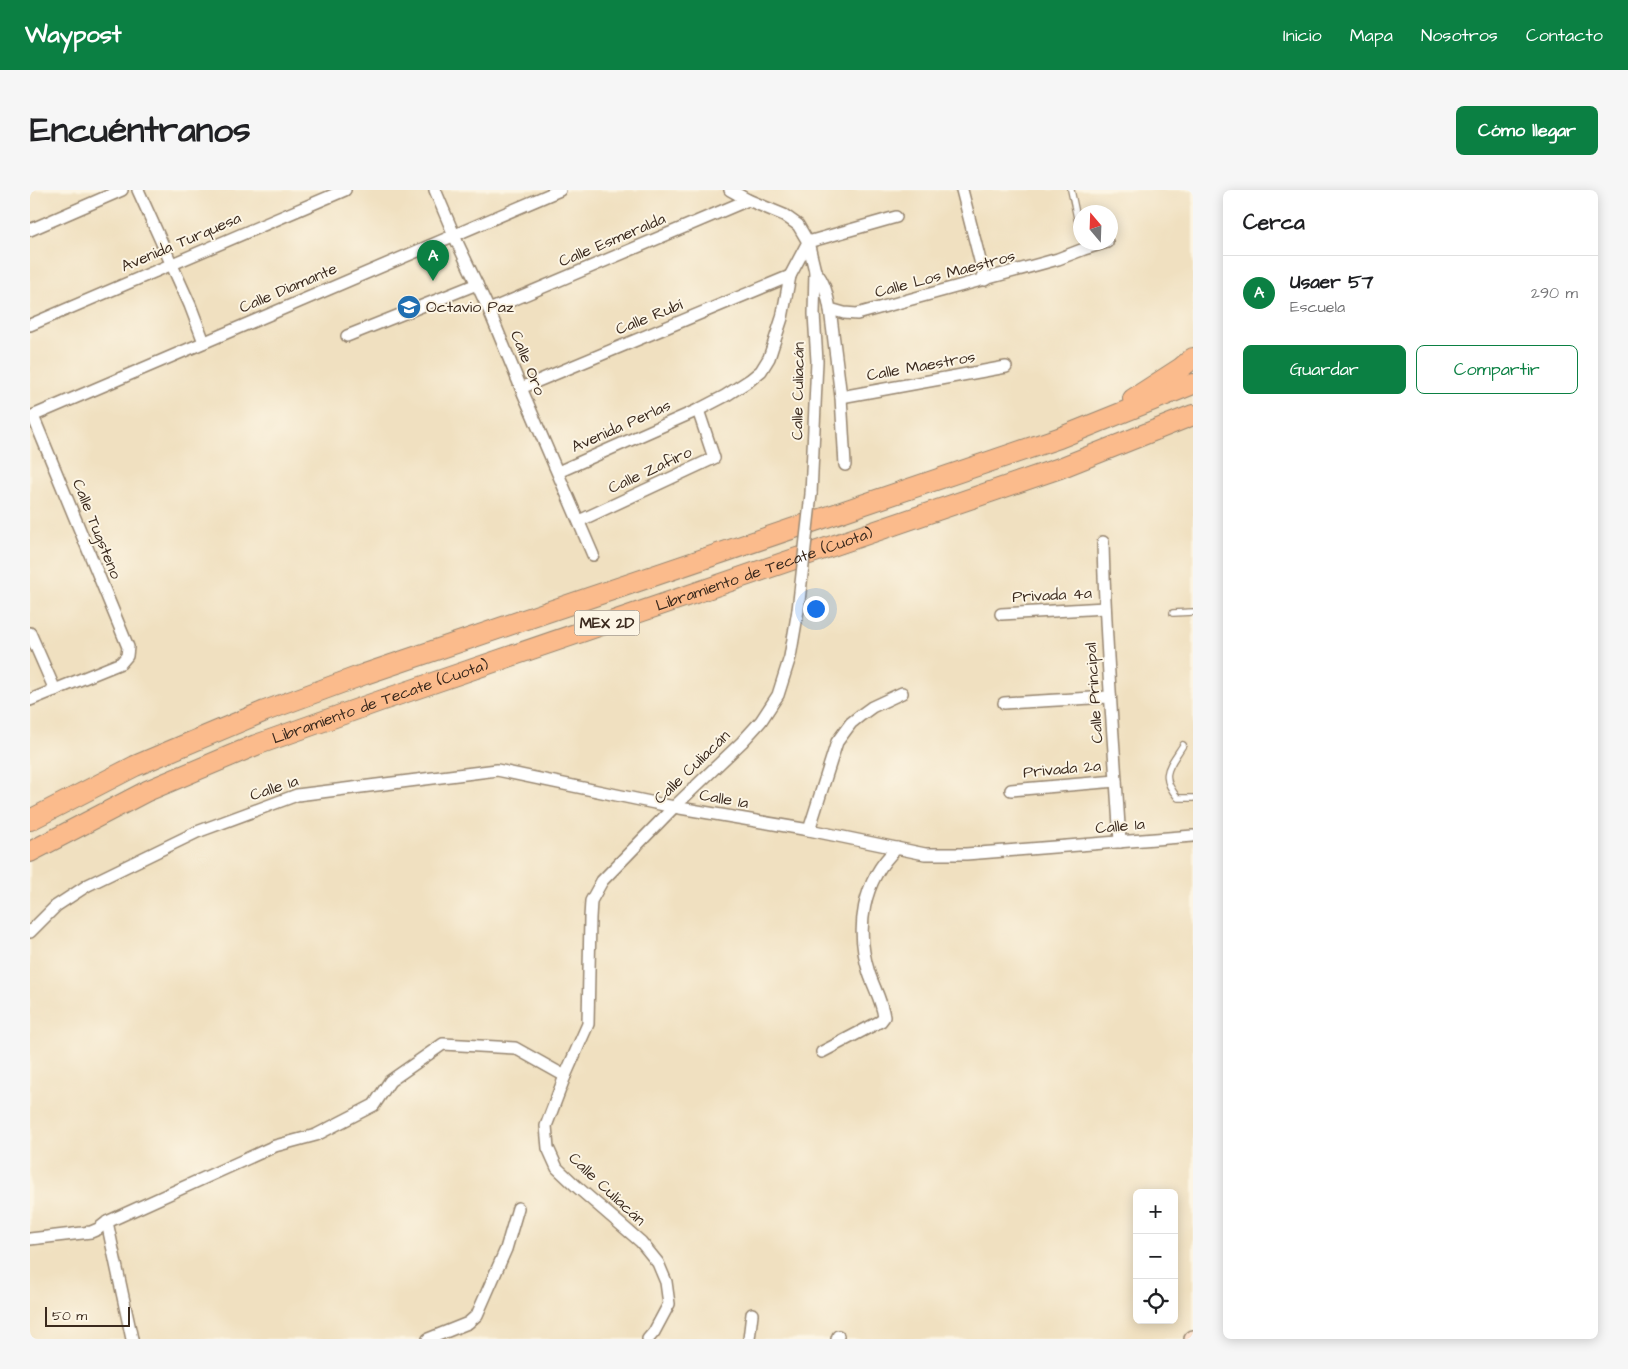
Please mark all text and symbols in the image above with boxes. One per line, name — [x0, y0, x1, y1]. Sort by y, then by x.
text: Waypost — [25, 18, 122, 52]
text: Inicio — [1283, 23, 1322, 48]
text: Mapa — [1350, 23, 1393, 48]
text: Nosotros — [1421, 23, 1498, 48]
text: Contacto — [1526, 23, 1603, 48]
text: Encuéntranos — [30, 106, 251, 155]
button: Cómo llegar — [1456, 106, 1598, 155]
north arrow — [1073, 205, 1118, 250]
street label: Avenida Turquesa — [118, 207, 244, 277]
street label: Calle Esmeralda — [555, 208, 669, 272]
text: Cerca — [1243, 208, 1305, 237]
pin: A — [417, 240, 449, 281]
street label: Calle Los Maestros — [872, 245, 1018, 303]
street label: Calle Diamante — [236, 257, 341, 318]
text: Usaer 57 — [1290, 269, 1373, 296]
text: A — [1254, 282, 1264, 304]
text: 290 m — [1531, 282, 1578, 304]
street label: Calle Rubí — [612, 293, 686, 340]
school or university icon: Octavio Paz — [396, 294, 422, 320]
place label: Octavio Paz — [426, 296, 514, 318]
text: Escuela — [1290, 296, 1345, 318]
street label: Calle Oro — [505, 327, 551, 399]
street label: Calle Culiacán — [786, 342, 810, 440]
button: Guardar — [1243, 345, 1406, 394]
button: Compartir — [1416, 345, 1578, 394]
street label: Calle Maestros — [865, 346, 977, 386]
street label: Avenida Perlas — [568, 394, 674, 458]
street label: Calle Zafiro — [605, 441, 695, 499]
street label: Calle Tugsteno — [66, 476, 127, 583]
street label: Libramiento de Tecate (Cuota) — [653, 522, 876, 617]
street label: Privada 4a — [1012, 582, 1092, 608]
your location — [803, 596, 829, 622]
road number: MEX 2D — [574, 610, 640, 636]
street label: Calle Principal — [1079, 642, 1109, 744]
street label: Libramiento de Tecate (Cuota) — [269, 653, 492, 749]
street label: Calle Culiacán — [649, 725, 735, 809]
street label: Privada 2a — [1022, 755, 1102, 783]
street label: Calle 1a — [247, 770, 301, 806]
street label: Calle 1a — [698, 784, 750, 814]
street label: Calle 1a — [1094, 813, 1146, 839]
street label: Calle Culiacán — [564, 1147, 650, 1231]
map controls — [1133, 1189, 1178, 1324]
button: + — [1133, 1189, 1178, 1234]
button: − — [1133, 1234, 1178, 1279]
button: locate — [1133, 1279, 1178, 1324]
scale bar — [45, 1304, 130, 1327]
text: 50 m — [52, 1306, 87, 1326]

